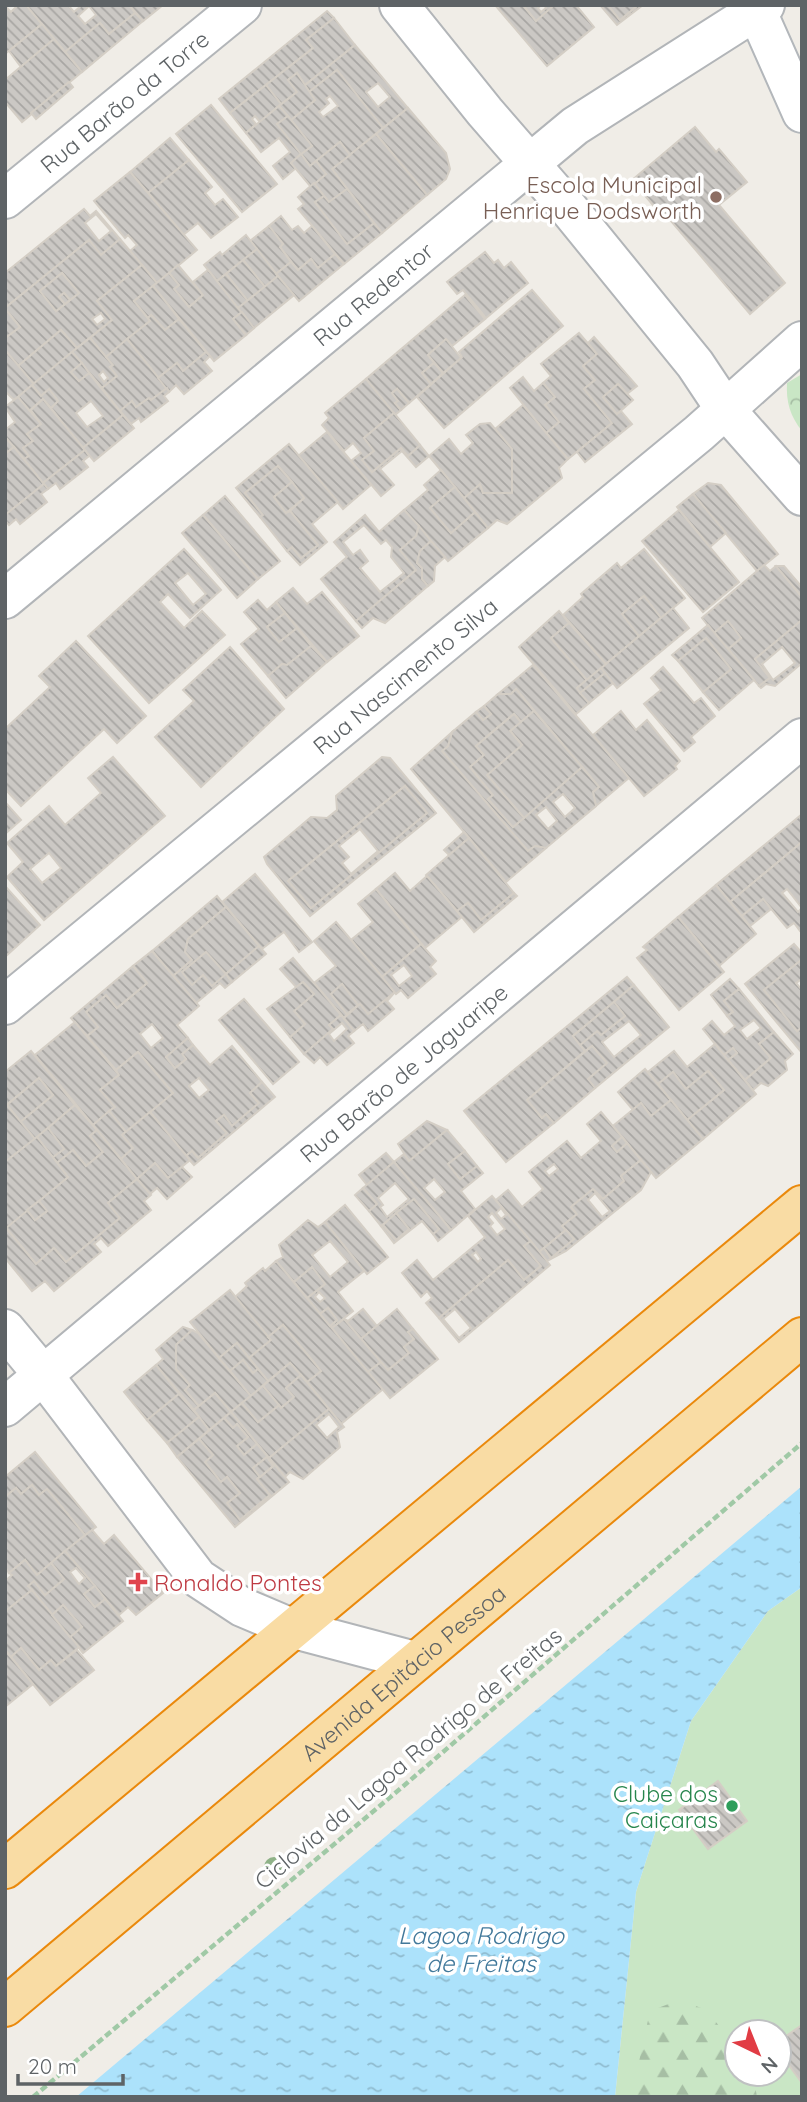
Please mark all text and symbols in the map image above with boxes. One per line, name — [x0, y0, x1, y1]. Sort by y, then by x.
street label: Rua Barão da Torre — [34, 24, 214, 179]
place label: Escola Municipal Henrique Dodsworth — [483, 170, 702, 225]
marker: Escola Municipal Henrique Dodsworth — [708, 189, 724, 205]
street label: Rua Redentor — [307, 235, 439, 352]
street label: Rua Nascimento Silva — [306, 591, 503, 760]
street label: Rua Barão de Jaguaripe — [293, 977, 513, 1168]
place label: Ronaldo Pontes — [154, 1568, 322, 1597]
marker: Ronaldo Pontes — [128, 1572, 148, 1592]
street label: Avenida Epitácio Pessoa — [295, 1578, 511, 1767]
street label: Ciclovia da Lagoa Rodrigo de Freitas — [248, 1621, 568, 1895]
place label: Clube dos Caiçaras — [613, 1779, 718, 1834]
marker: Clube dos Caiçaras — [724, 1798, 740, 1814]
water label: Lagoa Rodrigo de Freitas — [398, 1920, 565, 1978]
north arrow — [723, 2018, 793, 2088]
scale bar — [18, 2042, 122, 2086]
text: N — [756, 2052, 783, 2079]
text: 20 m — [28, 2053, 77, 2079]

